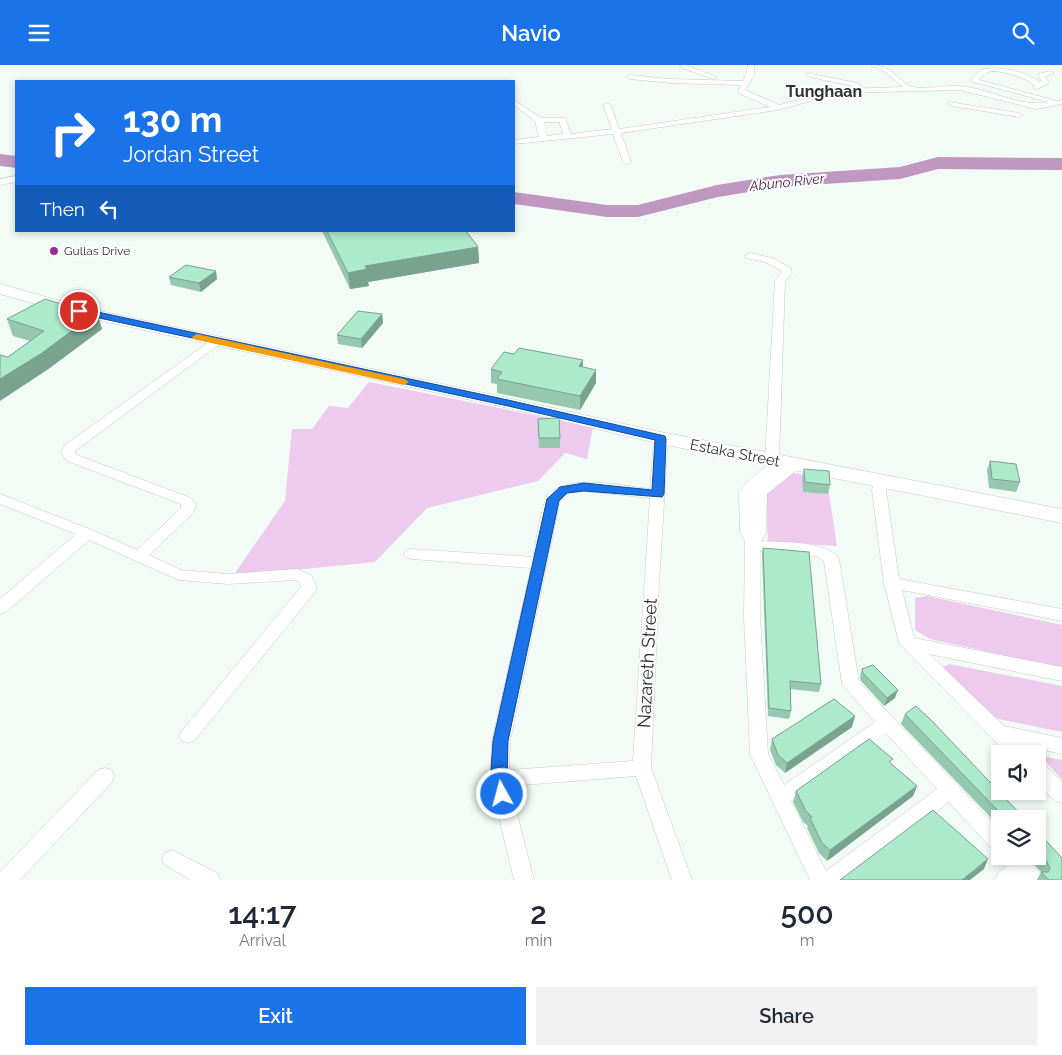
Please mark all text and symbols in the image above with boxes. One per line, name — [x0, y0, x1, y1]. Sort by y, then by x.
icon: menu — [25, 19, 53, 47]
icon: search — [1009, 19, 1037, 47]
text: Navio — [501, 20, 561, 46]
district label: Tunghaan — [786, 82, 862, 101]
text: 130 m — [123, 99, 222, 140]
icon: right — [40, 100, 105, 165]
text: Jordan Street — [123, 141, 259, 167]
water label: Abuno River — [748, 170, 827, 194]
icon: left — [95, 195, 123, 223]
text: Then — [40, 198, 85, 220]
place label: Gullas Drive — [64, 244, 130, 258]
marker: Gullas Drive — [48, 245, 60, 257]
pin — [58, 290, 100, 332]
icon: arrive — [65, 297, 93, 325]
street label: Estaka Street — [689, 435, 781, 471]
street label: Nazareth Street — [633, 598, 661, 728]
map controls — [991, 745, 1046, 865]
button: sound — [991, 745, 1046, 800]
position arrow — [475, 767, 527, 819]
button: layers — [991, 810, 1046, 865]
text: 14:17 — [228, 896, 297, 931]
text: 2 — [530, 896, 547, 931]
text: 500 — [780, 896, 834, 931]
text: Arrival — [239, 931, 286, 950]
text: min — [525, 931, 552, 950]
text: m — [800, 931, 814, 950]
button: Exit — [25, 987, 526, 1045]
button: Share — [536, 987, 1037, 1045]

